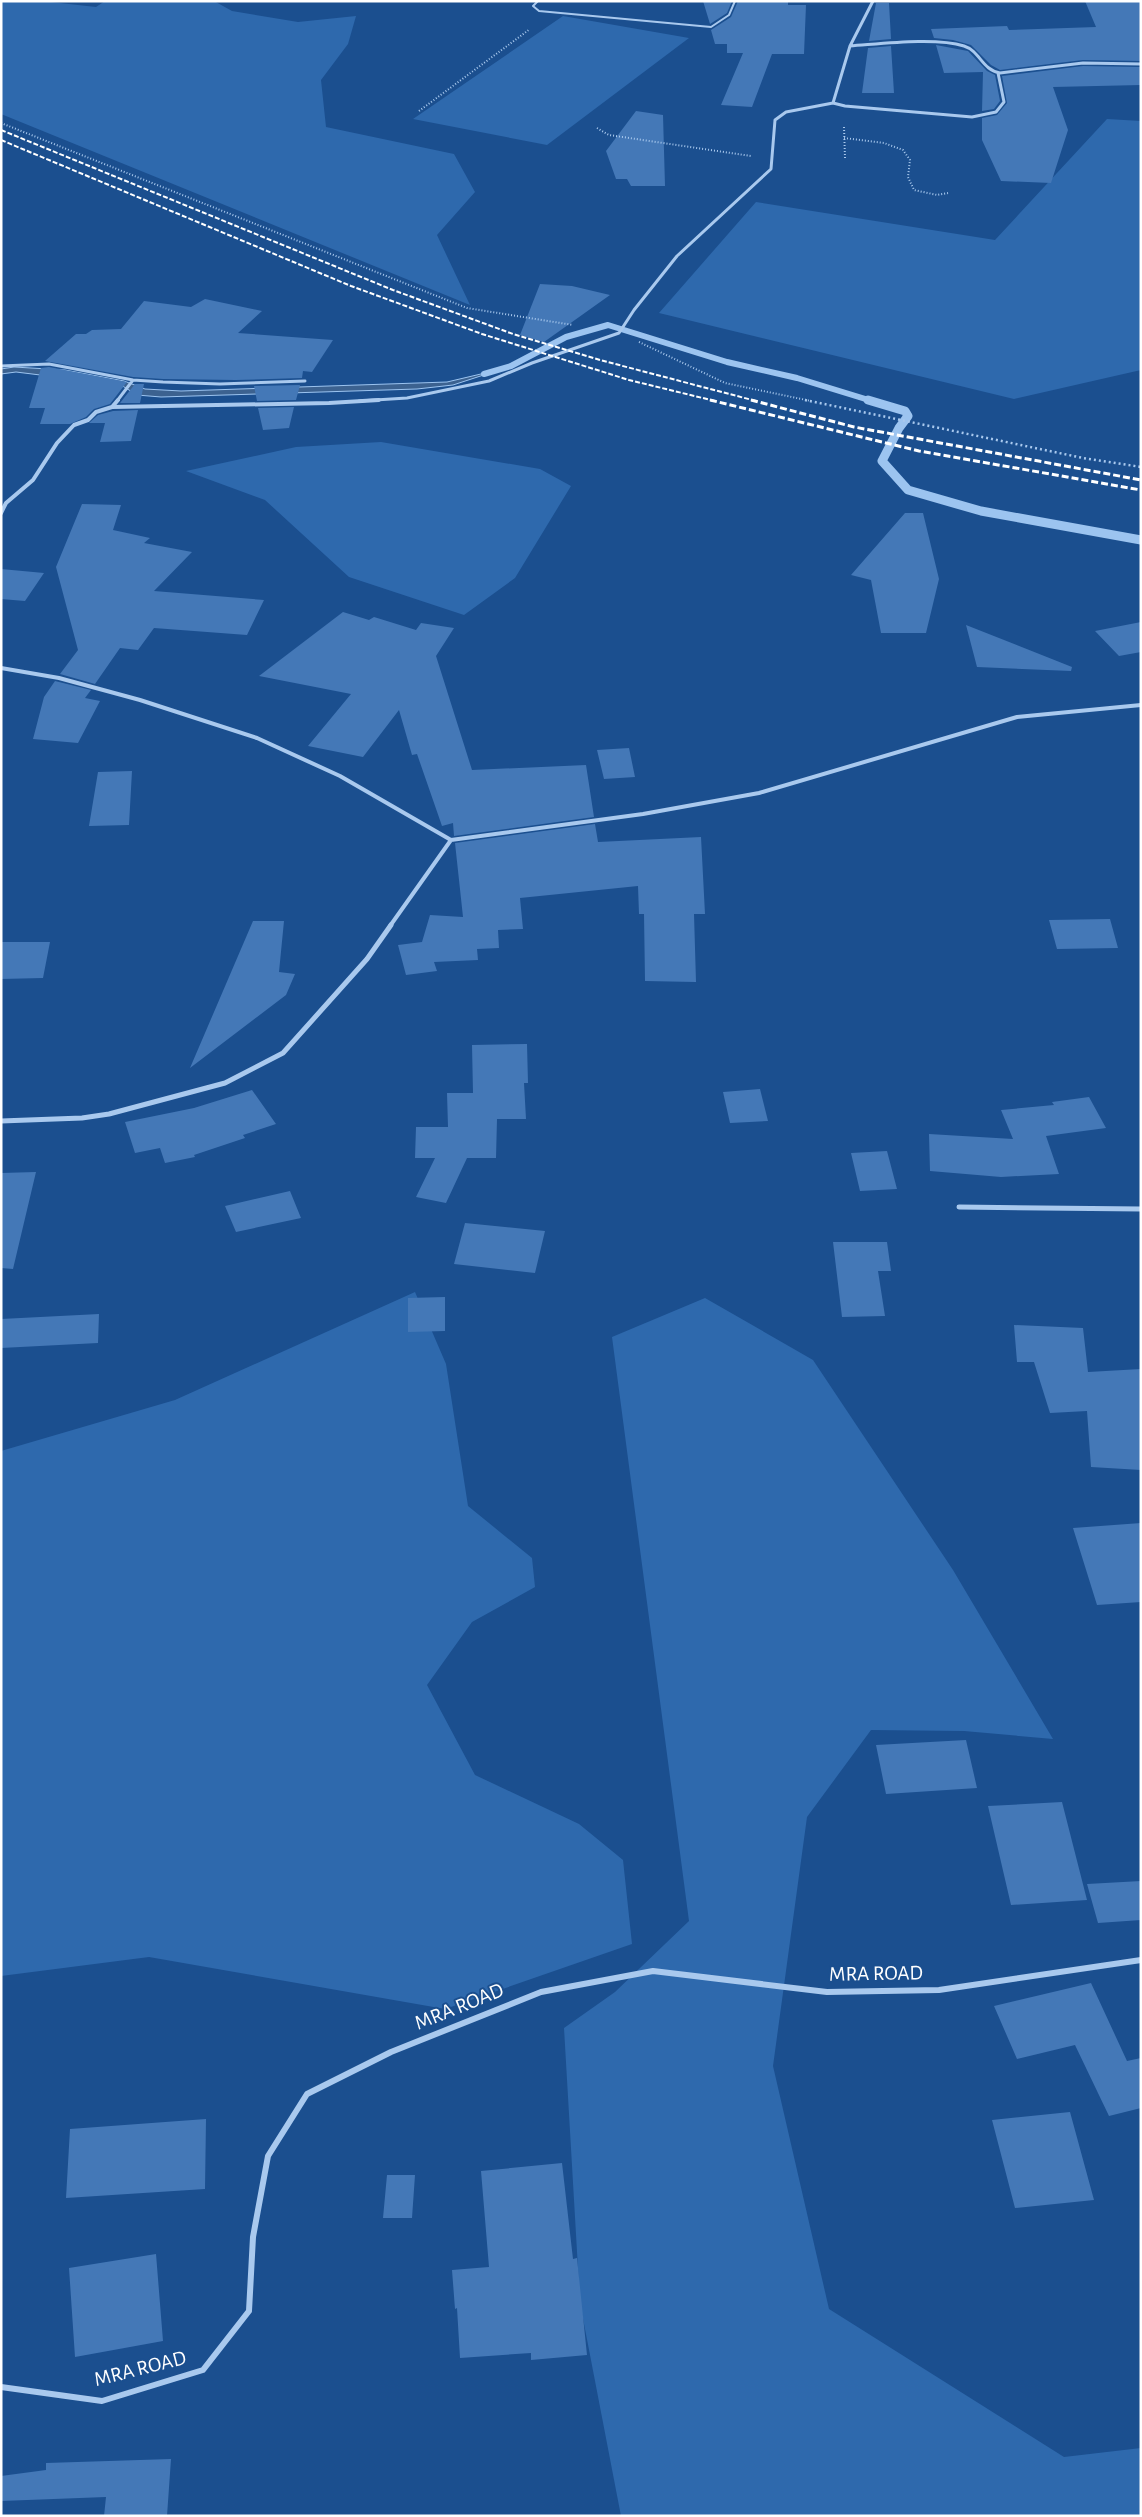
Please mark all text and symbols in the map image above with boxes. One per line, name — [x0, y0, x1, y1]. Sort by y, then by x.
street label: MRA ROAD — [829, 1962, 923, 1985]
street label: MRA ROAD — [412, 1979, 507, 2034]
street label: MRA ROAD — [92, 2347, 188, 2390]

